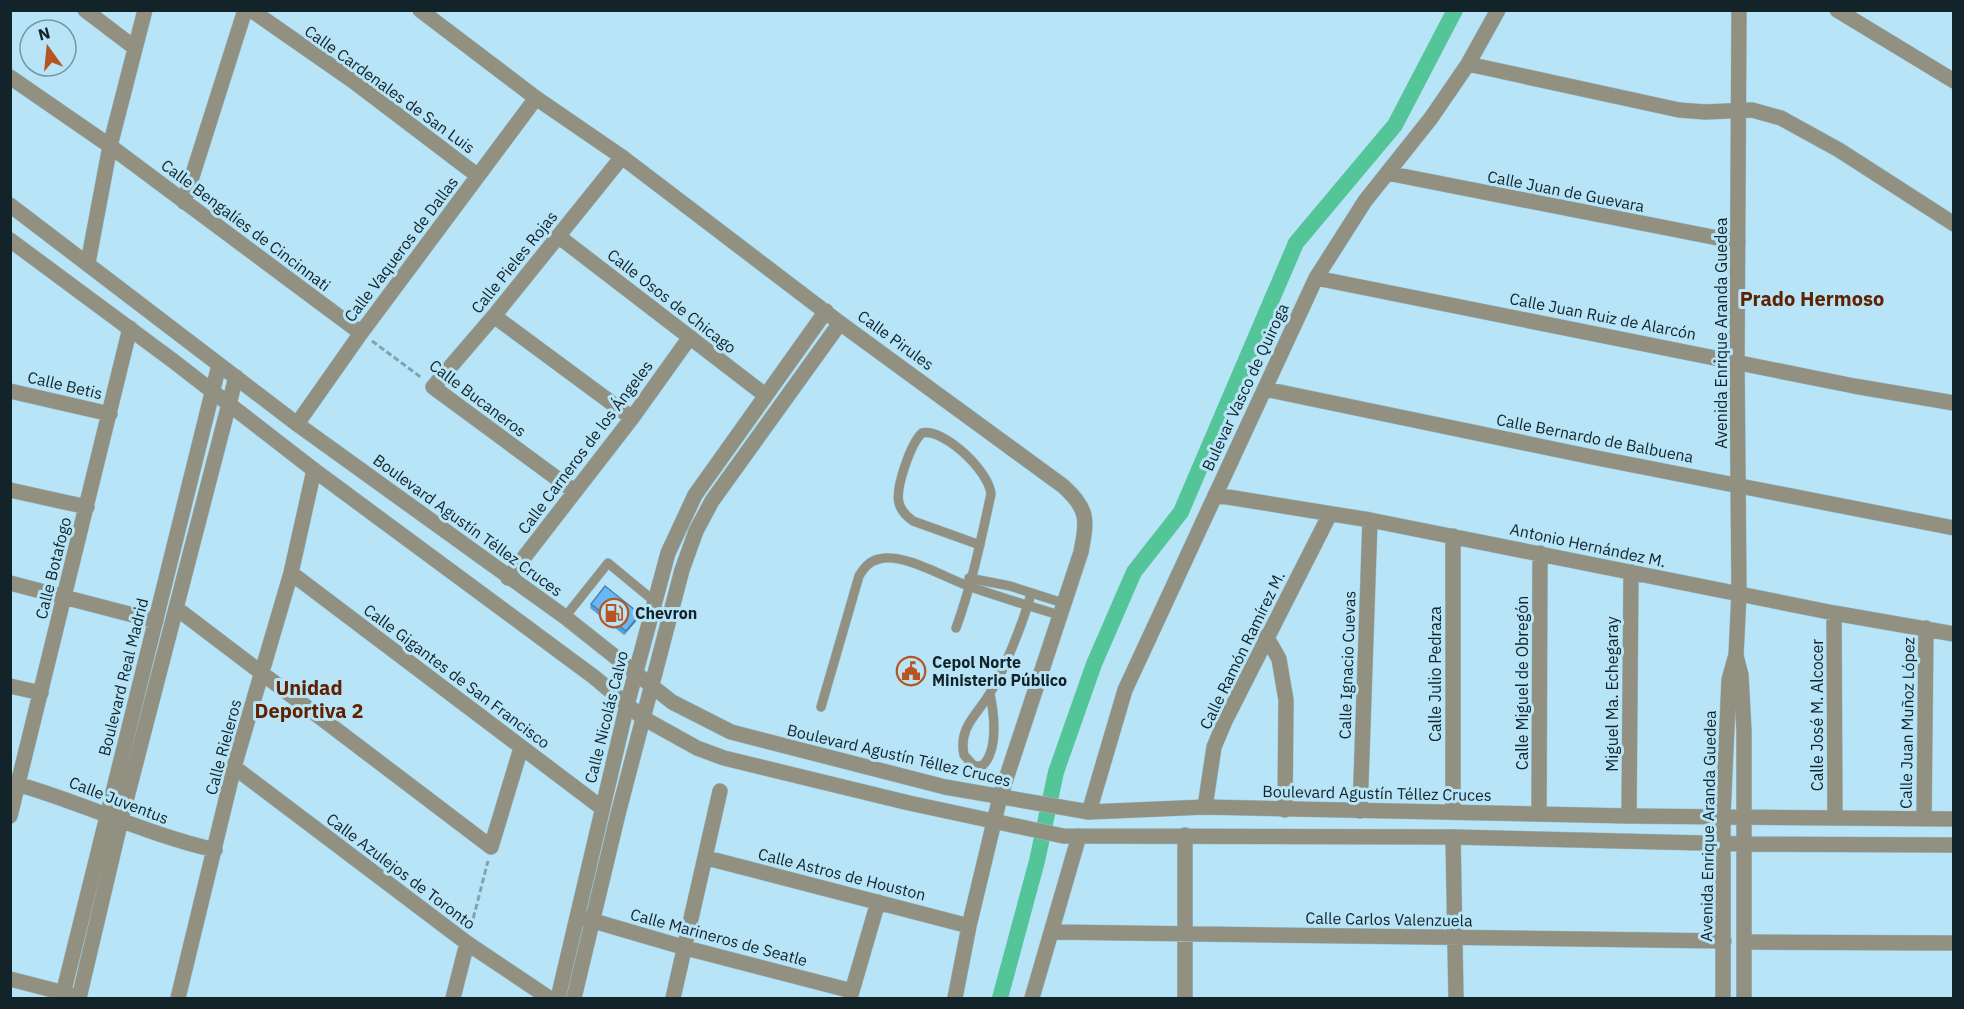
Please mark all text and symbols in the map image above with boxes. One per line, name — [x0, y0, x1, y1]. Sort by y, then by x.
north arrow — [18, 18, 78, 78]
street label: Calle Cardenales de San Luis — [301, 20, 479, 158]
text: N — [36, 22, 52, 45]
street label: Calle Bengalíes de Cincinnati — [157, 155, 335, 295]
street label: Calle Juan de Guevara — [1486, 166, 1647, 216]
street label: Calle Vaqueros de Dallas — [340, 172, 462, 326]
street label: Calle Pieles Rojas — [467, 207, 561, 317]
street label: Avenida Enrique Aranda Guedea — [1711, 217, 1731, 449]
street label: Calle Osos de Chicago — [604, 244, 740, 358]
district label: Prado Hermoso — [1740, 285, 1884, 312]
street label: Calle Juan Ruiz de Alarcón — [1508, 288, 1698, 344]
street label: Bulevar Vasco de Quiroga — [1197, 300, 1293, 474]
street label: Calle Pirules — [854, 306, 938, 374]
street label: Calle Bucaneros — [426, 355, 530, 441]
street label: Calle Carneros de los Ángeles — [512, 356, 657, 538]
street label: Calle Betis — [26, 367, 104, 403]
street label: Calle Bernardo de Balbuena — [1495, 409, 1696, 467]
street label: Boulevard Agustín Téllez Cruces — [369, 450, 567, 600]
street label: Calle Botafogo — [31, 515, 75, 621]
street label: Antonio Hernández M. — [1508, 519, 1668, 571]
street label: Calle Ramón Ramírez M. — [1195, 568, 1289, 732]
street label: Calle Ignacio Cuevas — [1334, 590, 1360, 740]
street label: Boulevard Real Madrid — [94, 596, 152, 758]
street label: Calle Miguel de Obregón — [1512, 596, 1532, 770]
fuel station icon: Chevron — [598, 597, 630, 629]
street label: Calle Gigantes de San Francisco — [360, 599, 554, 753]
place label: Chevron — [635, 603, 697, 623]
street label: Calle Julio Pedraza — [1425, 606, 1445, 742]
street label: Miguel Ma. Echegaray — [1602, 616, 1622, 772]
street label: Calle Juan Muñoz López — [1896, 637, 1918, 809]
street label: Calle José M. Alcocer — [1807, 639, 1827, 791]
street label: Calle Nicolás Calvo — [580, 649, 632, 785]
place label: Cepol Norte Ministerio Público — [932, 652, 1067, 690]
public building icon: Cepol Norte Ministerio Público — [895, 655, 927, 687]
district label: Unidad Deportiva 2 — [255, 674, 363, 724]
street label: Calle Rieleros — [201, 697, 245, 797]
street label: Avenida Enrique Aranda Guedea — [1696, 710, 1720, 942]
street label: Boulevard Agustín Téllez Cruces — [785, 719, 1013, 791]
street label: Calle Juventus — [66, 772, 172, 828]
street label: Boulevard Agustín Téllez Cruces — [1262, 781, 1492, 805]
street label: Calle Azulejos de Toronto — [322, 808, 480, 934]
street label: Calle Astros de Houston — [756, 843, 928, 905]
street label: Calle Marineros de Seatle — [628, 904, 810, 970]
street label: Calle Carlos Valenzuela — [1305, 908, 1473, 930]

